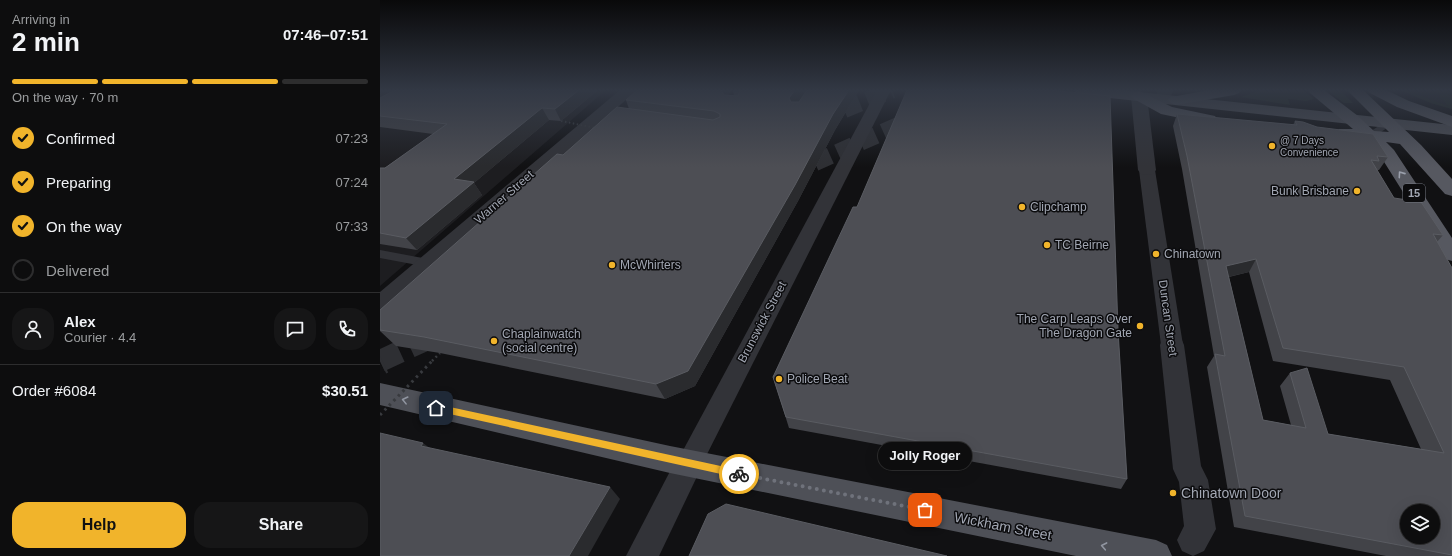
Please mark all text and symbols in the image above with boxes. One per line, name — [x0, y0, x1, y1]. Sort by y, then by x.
text: Arriving in — [12, 12, 70, 27]
text: 07:46–07:51 — [283, 26, 368, 43]
text: 2 min — [12, 27, 80, 57]
text: On the way · 70 m — [12, 90, 118, 105]
icon: check — [12, 127, 34, 149]
text: Confirmed — [46, 130, 115, 147]
text: 07:23 — [335, 131, 368, 146]
place label: @ 7 Days Convenience — [1280, 135, 1339, 158]
marker: @ 7 Days Convenience — [1267, 141, 1277, 151]
street label: Warner Street — [471, 167, 537, 227]
icon: check — [12, 171, 34, 193]
one-way arrow — [1399, 171, 1406, 178]
text: Preparing — [46, 174, 111, 191]
text: 07:24 — [335, 175, 368, 190]
place label: Bunk Brisbane — [1271, 184, 1349, 198]
road number: 15 — [1403, 184, 1425, 202]
marker: Bunk Brisbane — [1352, 186, 1362, 196]
place label: Clipchamp — [1030, 200, 1087, 214]
marker: Clipchamp — [1017, 202, 1027, 212]
icon: check — [12, 215, 34, 237]
text: On the way — [46, 218, 122, 235]
text: 07:33 — [335, 219, 368, 234]
place label: TC Beirne — [1055, 238, 1109, 252]
marker: TC Beirne — [1042, 240, 1052, 250]
place label: Chinatown — [1164, 247, 1221, 261]
marker: Chinatown — [1151, 249, 1161, 259]
place label: McWhirters — [620, 258, 681, 272]
marker: McWhirters — [607, 260, 617, 270]
text: Delivered — [46, 262, 109, 279]
street label: Brunswick Street — [735, 278, 790, 365]
street label: Duncan Street — [1156, 279, 1180, 358]
button: person — [12, 308, 54, 350]
button: chat — [274, 308, 316, 350]
button: phone — [326, 308, 368, 350]
place label: The Carp Leaps Over The Dragon Gate — [1017, 312, 1132, 340]
text: Alex — [64, 313, 96, 330]
marker: The Carp Leaps Over The Dragon Gate — [1135, 321, 1145, 331]
place label: Chaplainwatch (social centre) — [502, 327, 581, 355]
text: Courier · 4.4 — [64, 330, 136, 345]
marker: Chaplainwatch (social centre) — [489, 336, 499, 346]
place label: Police Beat — [787, 372, 848, 386]
marker: Police Beat — [774, 374, 784, 384]
text: Order #6084 — [12, 382, 96, 399]
text: $30.51 — [322, 382, 368, 399]
pin — [419, 391, 453, 425]
one-way arrow — [402, 396, 409, 405]
icon: home — [425, 397, 447, 419]
callout: Jolly Roger — [878, 442, 972, 470]
text: Jolly Roger — [890, 448, 960, 463]
courier — [719, 454, 759, 494]
icon: bike — [728, 463, 750, 485]
place label: Chinatown Door — [1181, 485, 1282, 501]
marker: Chinatown Door — [1168, 488, 1178, 498]
pin — [908, 493, 942, 527]
icon: bag — [914, 499, 936, 521]
button: Help — [12, 502, 186, 548]
button: Share — [194, 502, 368, 548]
map controls — [1400, 504, 1440, 544]
button: layers — [1400, 504, 1440, 544]
street label: Wickham Street — [953, 509, 1053, 543]
one-way arrow — [1101, 542, 1107, 550]

